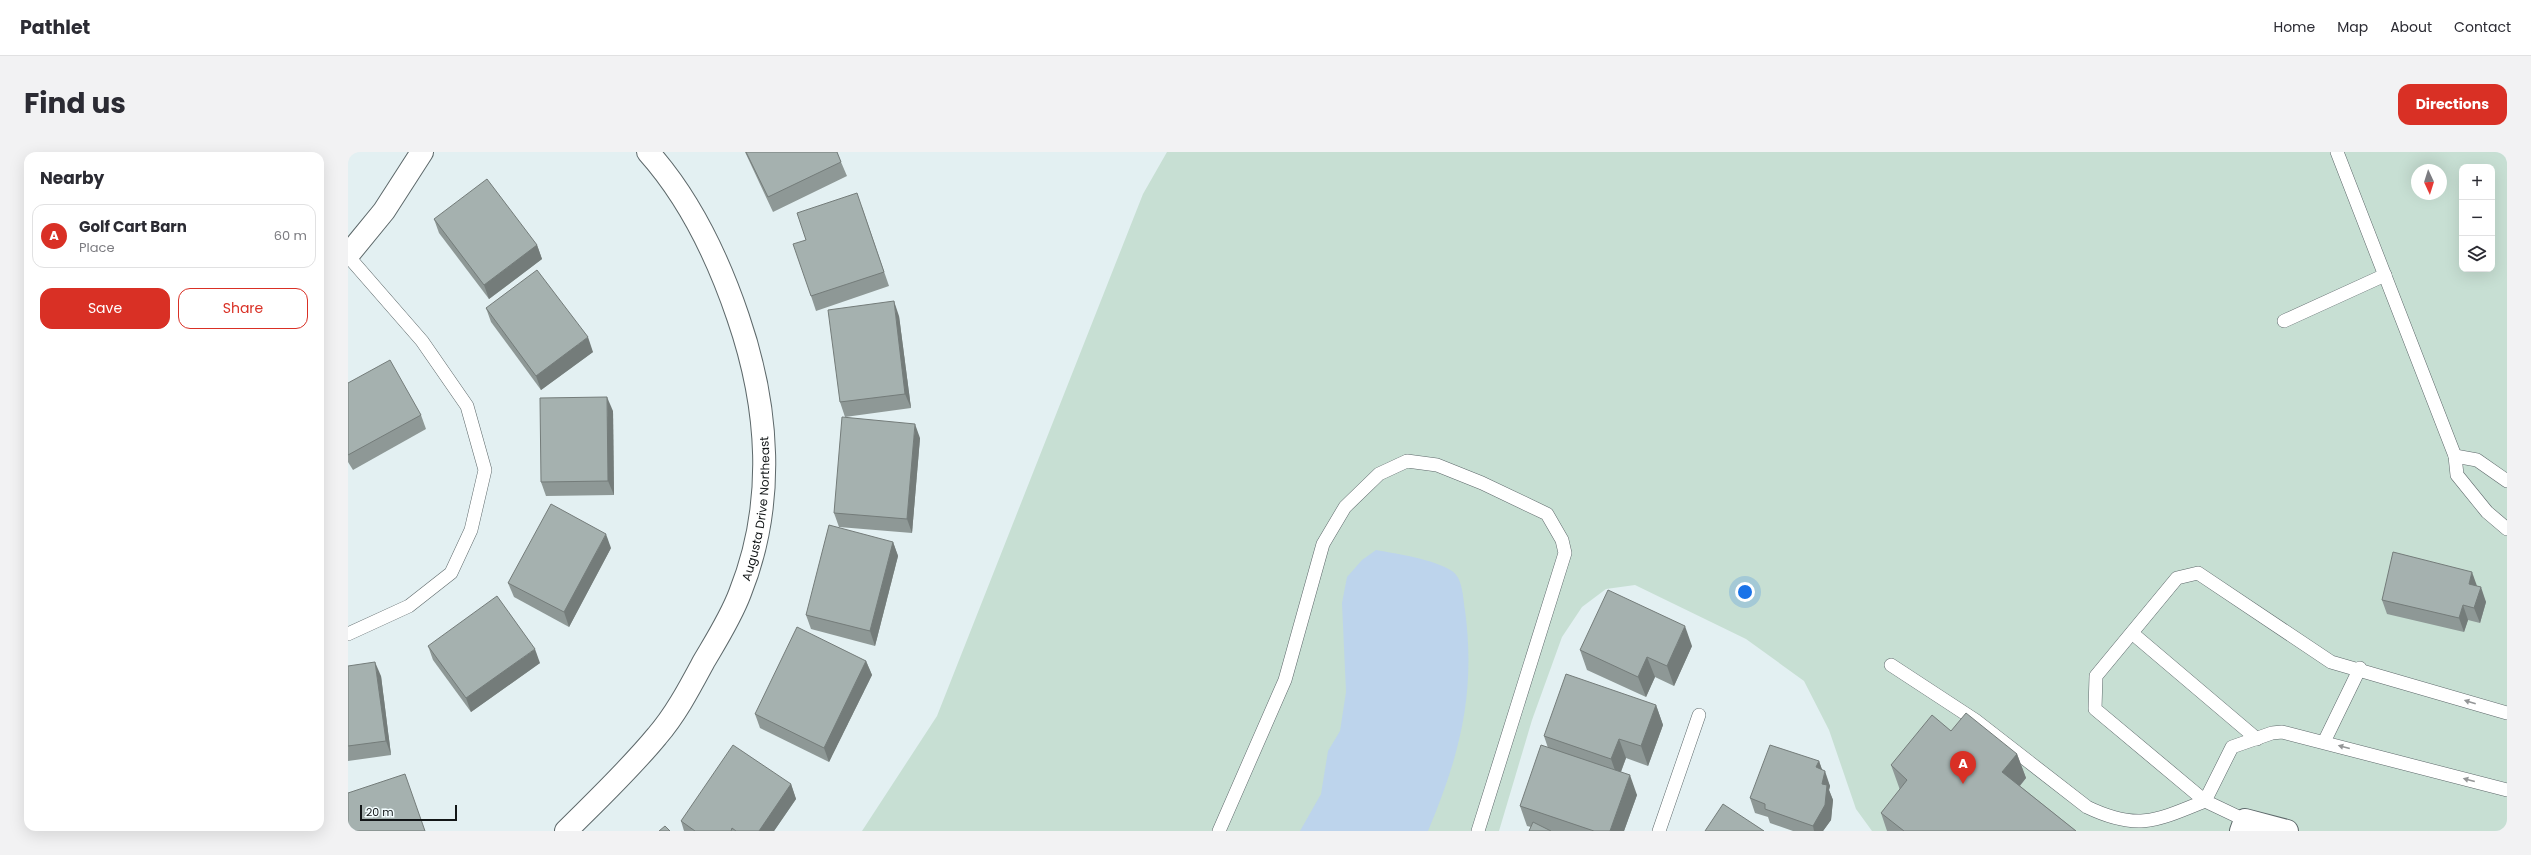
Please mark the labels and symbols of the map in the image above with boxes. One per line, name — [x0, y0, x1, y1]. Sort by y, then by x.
north arrow — [2411, 164, 2447, 200]
street label: Augusta Drive Northeast — [737, 436, 773, 583]
your location — [1735, 582, 1755, 602]
one-way arrow — [2463, 699, 2475, 705]
one-way arrow — [2337, 744, 2349, 750]
pin: A — [1950, 751, 1976, 784]
one-way arrow — [2463, 777, 2475, 783]
scale bar — [360, 803, 457, 822]

